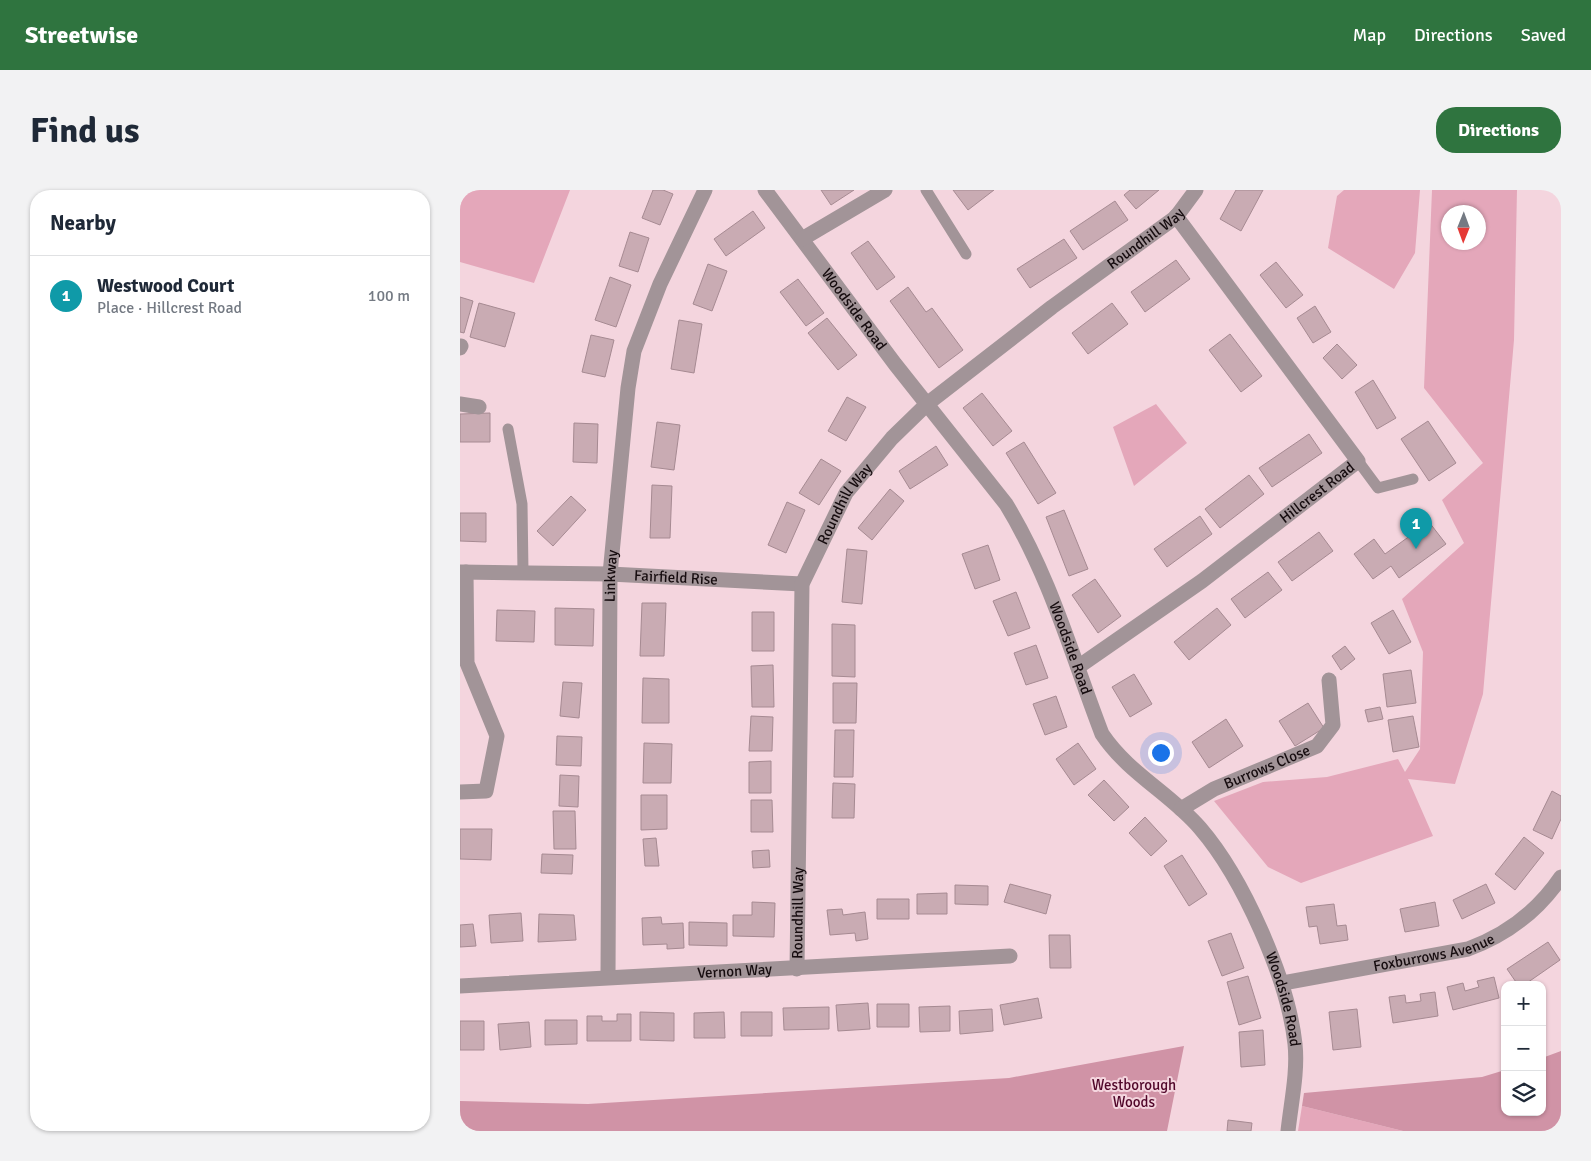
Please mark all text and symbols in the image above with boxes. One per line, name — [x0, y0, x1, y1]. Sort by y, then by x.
text: Streetwise — [25, 20, 138, 50]
text: Map — [1353, 24, 1386, 46]
text: Directions — [1414, 24, 1493, 46]
text: Saved — [1521, 24, 1566, 46]
button: Directions — [1436, 107, 1561, 153]
text: Find us — [30, 109, 140, 152]
street label: Roundhill Way — [1104, 205, 1189, 273]
north arrow — [1441, 205, 1486, 250]
text: Nearby — [50, 210, 116, 236]
street label: Woodside Road — [818, 265, 891, 354]
text: Westwood Court — [97, 274, 234, 298]
text: 1 — [62, 286, 70, 306]
text: 100 m — [368, 286, 410, 306]
text: Place · Hillcrest Road — [97, 298, 242, 318]
street label: Hillcrest Road — [1276, 458, 1358, 527]
street label: Roundhill Way — [814, 460, 876, 547]
pin: 1 — [1400, 508, 1432, 549]
street label: Linkway — [601, 549, 621, 602]
street label: Fairfield Rise — [633, 566, 718, 589]
street label: Woodside Road — [1045, 599, 1096, 697]
your location — [1148, 740, 1174, 766]
street label: Burrows Close — [1221, 741, 1313, 793]
street label: Roundhill Way — [788, 867, 807, 959]
street label: Foxburrows Avenue — [1372, 930, 1498, 975]
street label: Woodside Road — [1262, 949, 1304, 1047]
street label: Vernon Way — [697, 960, 773, 982]
map controls — [1501, 981, 1546, 1116]
button: + — [1501, 981, 1546, 1026]
button: − — [1501, 1026, 1546, 1071]
button: layers — [1501, 1071, 1546, 1116]
park label: Westborough Woods — [1092, 1076, 1176, 1111]

